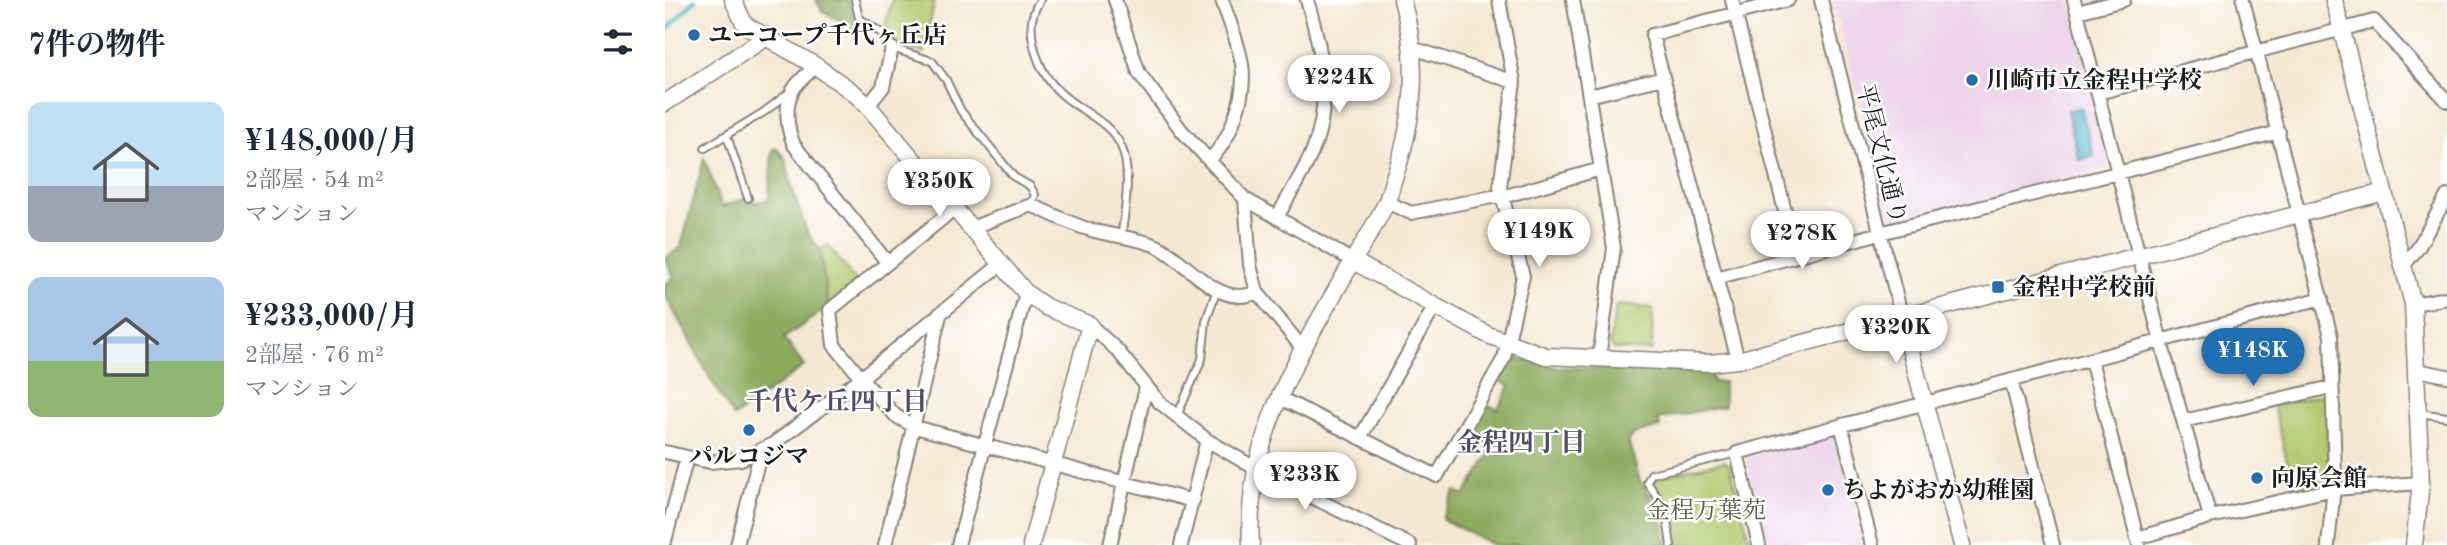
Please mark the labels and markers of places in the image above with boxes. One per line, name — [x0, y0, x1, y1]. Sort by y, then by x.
place label: ユーコープ千代ヶ丘店 — [708, 22, 947, 49]
marker: ユーコープ千代ヶ丘店 — [686, 27, 702, 43]
pin: ¥224K — [1290, 55, 1388, 115]
place label: 川崎市立金程中学校 — [1986, 67, 2202, 94]
marker: 川崎市立金程中学校 — [1964, 72, 1980, 88]
pin: ¥350K — [890, 160, 988, 219]
pin: ¥149K — [1490, 210, 1588, 269]
pin: ¥278K — [1753, 212, 1851, 271]
place label: 金程中学校前 — [2012, 274, 2156, 301]
marker: 金程中学校前 — [1990, 279, 2006, 295]
pin: ¥320K — [1847, 306, 1945, 365]
pin: ¥148K — [2204, 328, 2302, 388]
marker: パルコジマ — [741, 422, 757, 438]
place label: パルコジマ — [689, 444, 809, 470]
pin: ¥233K — [1256, 452, 1354, 512]
place label: 向原会館 — [2271, 465, 2367, 492]
marker: 向原会館 — [2249, 470, 2265, 486]
place label: ちよがおか幼稚園 — [1842, 477, 2034, 504]
marker: ちよがおか幼稚園 — [1820, 482, 1836, 498]

